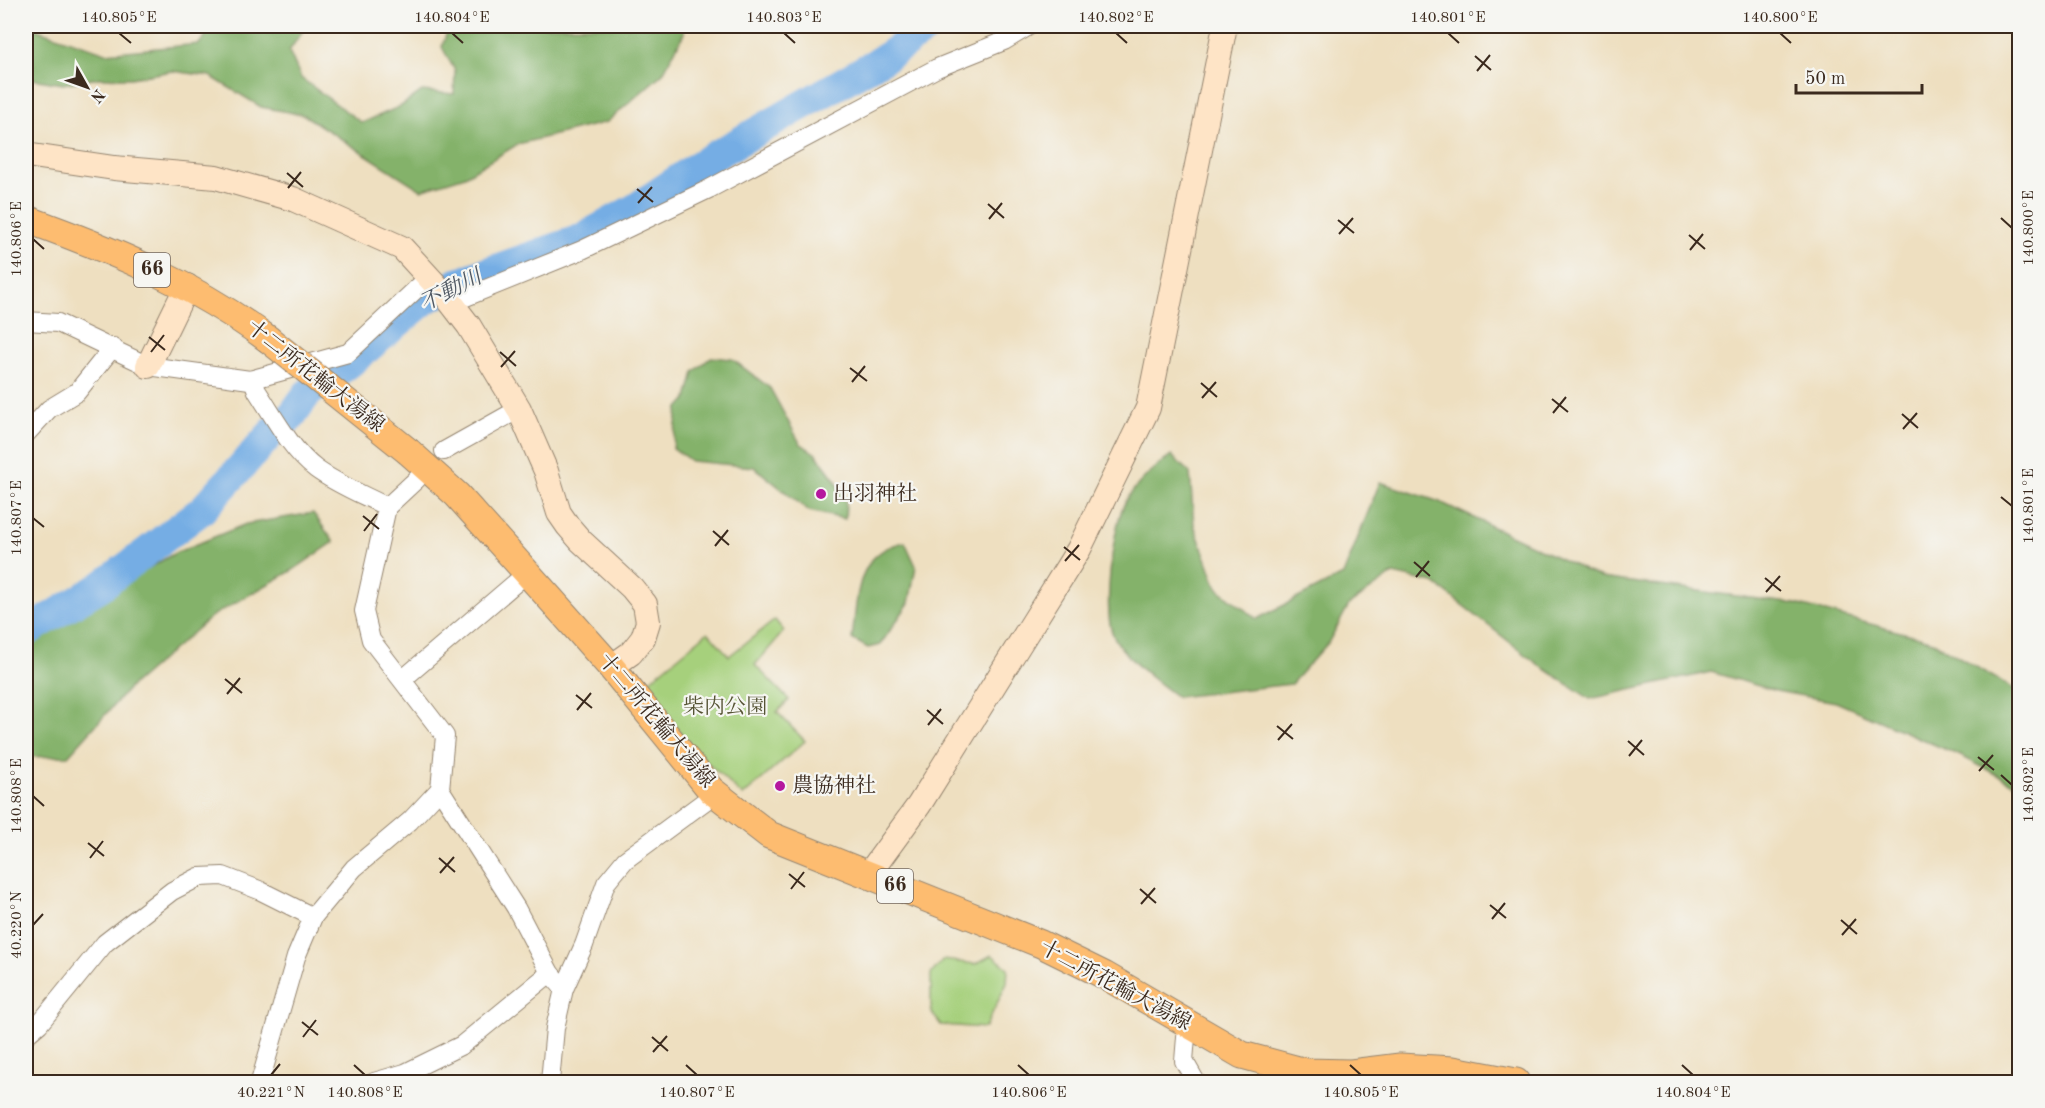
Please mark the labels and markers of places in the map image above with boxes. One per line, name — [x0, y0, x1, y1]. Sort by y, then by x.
place label: 出羽神社 — [833, 482, 917, 505]
marker: 出羽神社 — [814, 487, 828, 501]
place label: 農協神社 — [792, 774, 876, 797]
marker: 農協神社 — [773, 779, 787, 793]

